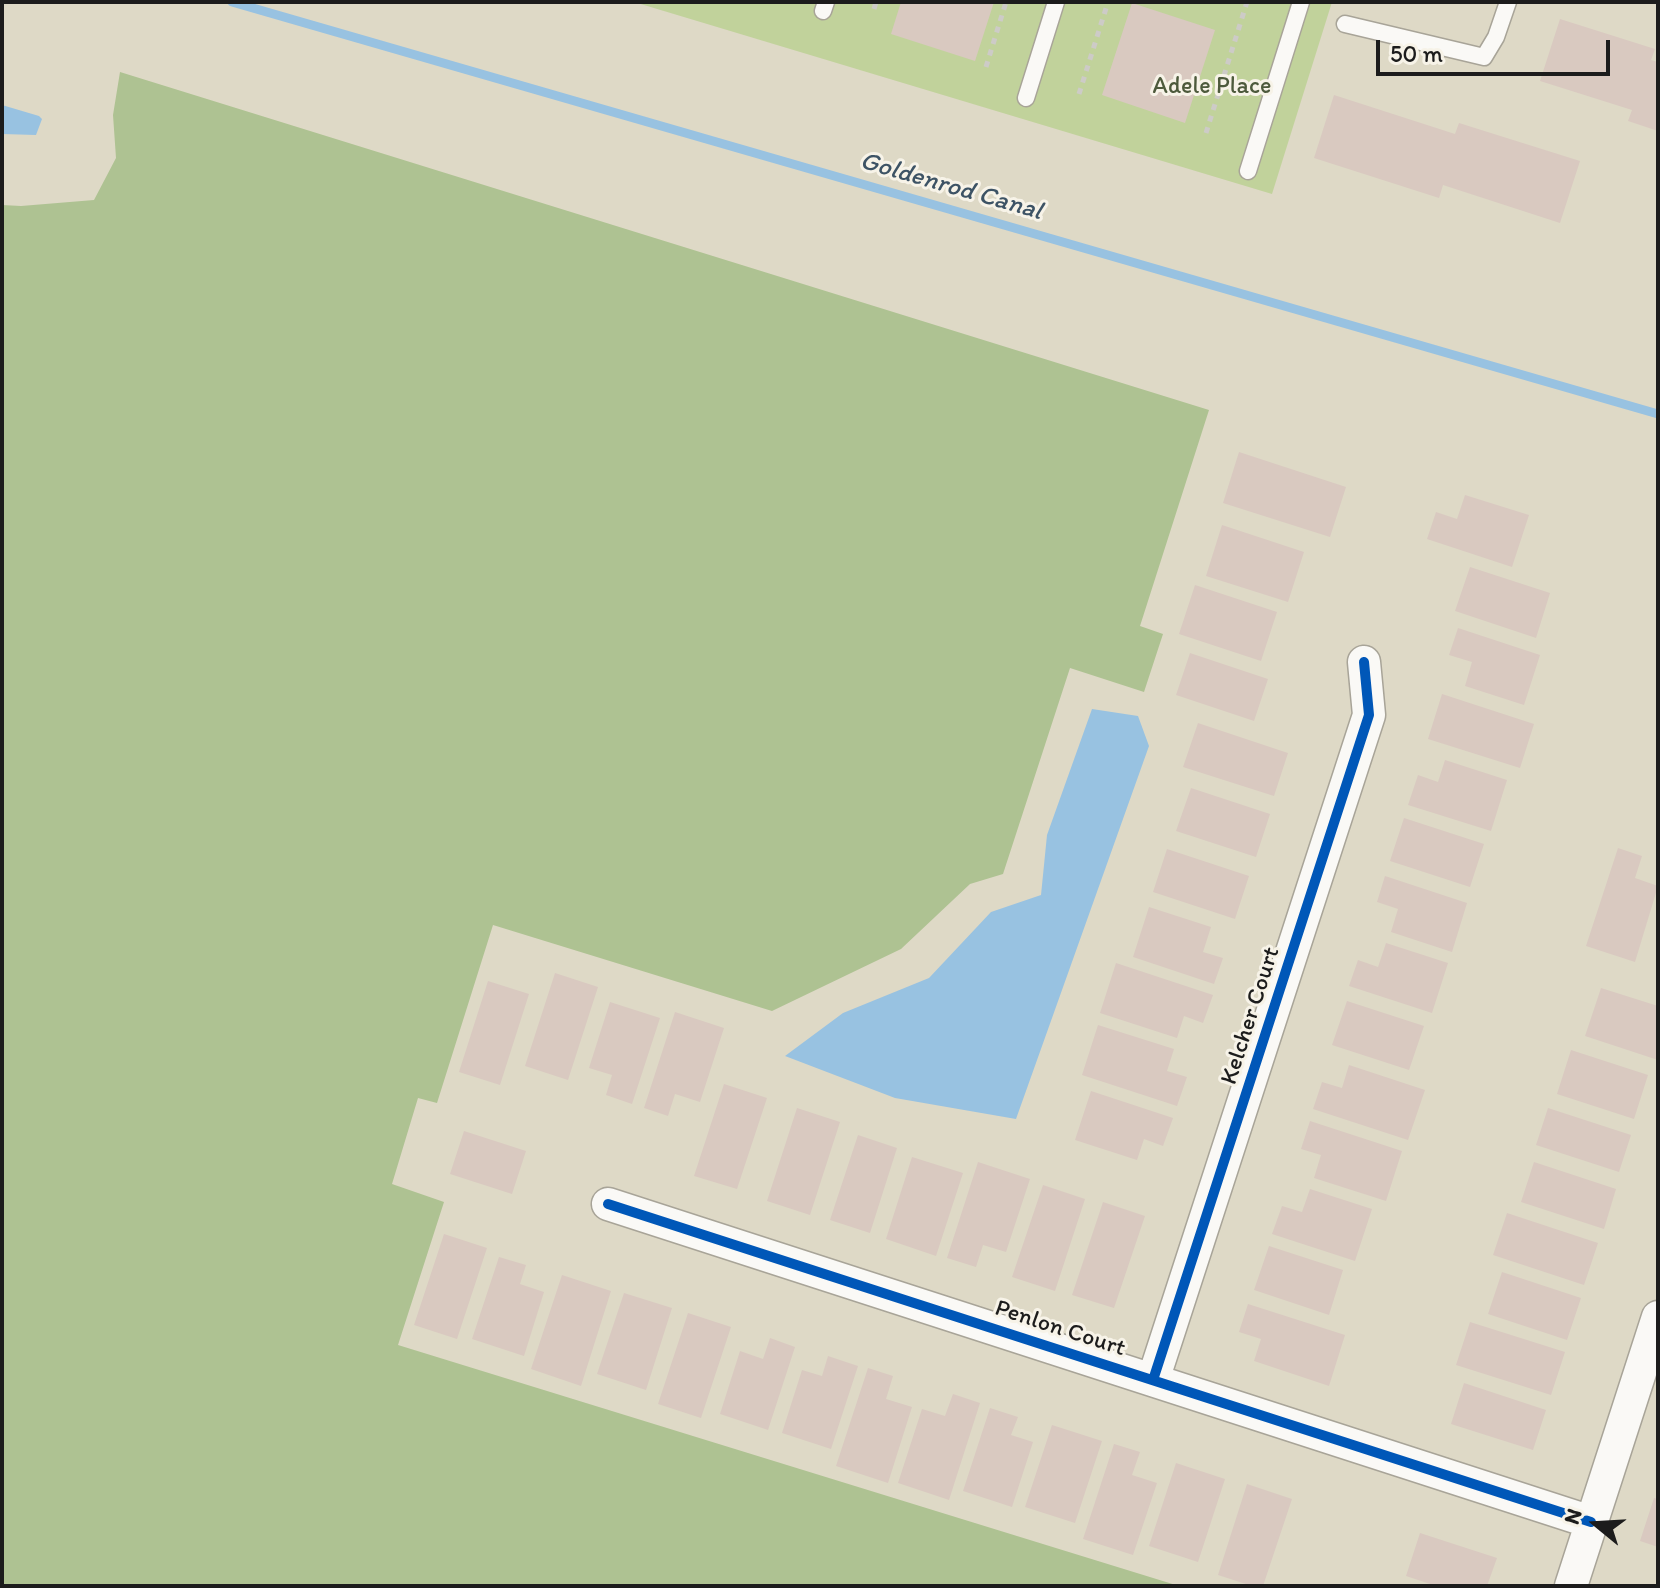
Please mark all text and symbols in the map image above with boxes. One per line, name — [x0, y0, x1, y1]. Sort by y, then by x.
scale bar — [1380, 24, 1614, 74]
text: 50 m — [1390, 39, 1443, 68]
park label: Adele Place — [1153, 73, 1271, 101]
water label: Goldenrod Canal — [856, 146, 1046, 228]
street label: Kelcher Court — [1215, 944, 1287, 1088]
street label: Penlon Court — [991, 1294, 1129, 1364]
north arrow — [1556, 1484, 1636, 1564]
text: N — [1558, 1505, 1588, 1528]

